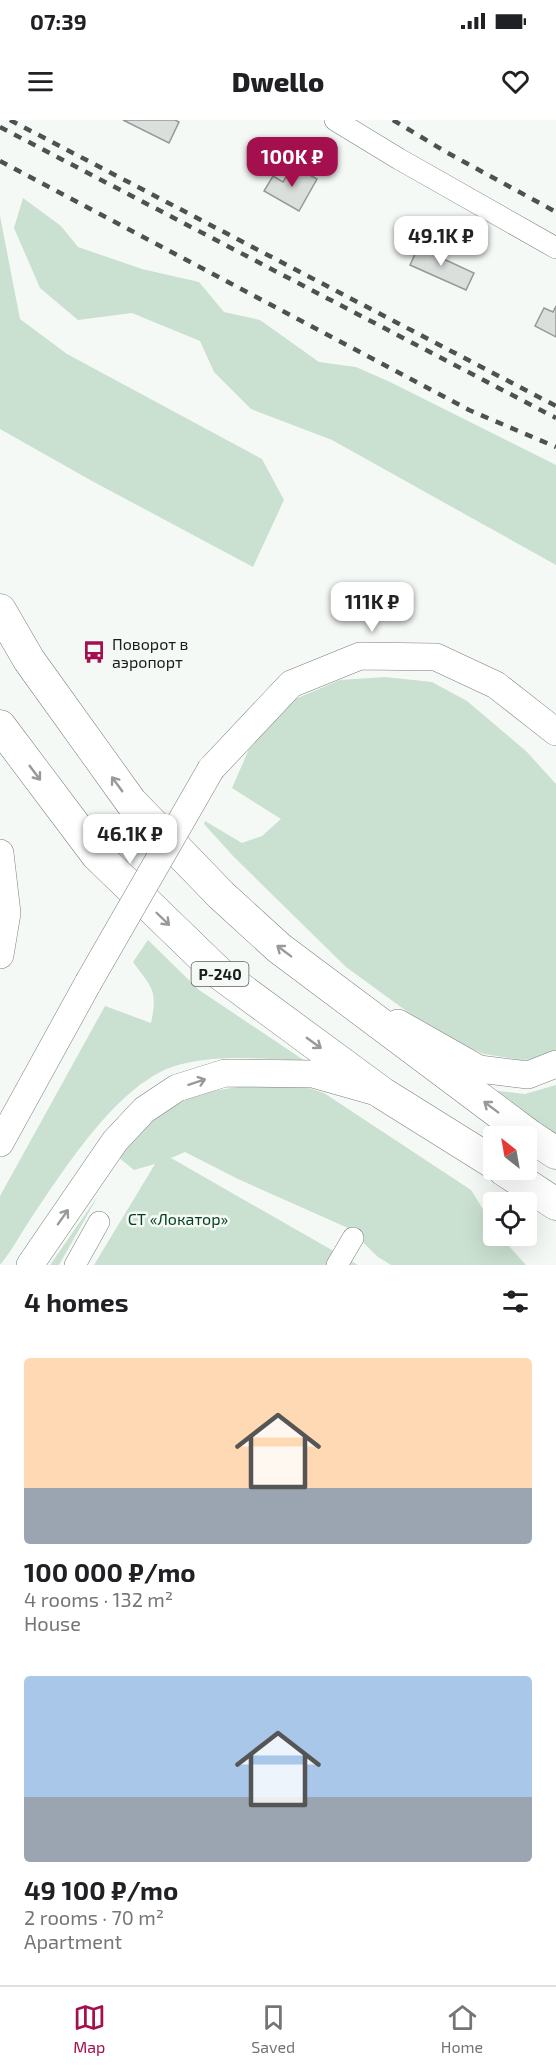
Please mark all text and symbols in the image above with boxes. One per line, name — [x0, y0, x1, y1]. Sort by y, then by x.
text: 07:39 — [30, 8, 87, 34]
icon: menu — [24, 65, 57, 98]
text: Dwello — [232, 65, 324, 97]
icon: heart — [499, 65, 532, 98]
pin: 100K ₽ — [243, 137, 341, 188]
text: 100K ₽ — [261, 144, 323, 168]
pin: 49.1K ₽ — [386, 216, 496, 267]
text: 49.1K ₽ — [408, 223, 474, 247]
pin: 111K ₽ — [323, 582, 421, 633]
text: 111K ₽ — [345, 589, 399, 613]
place label: Поворот в аэропорт — [112, 634, 188, 671]
bus stop icon: Поворот в аэропорт — [81, 639, 107, 665]
one-way arrow — [29, 765, 41, 781]
one-way arrow — [111, 776, 124, 792]
pin: 46.1K ₽ — [75, 814, 185, 865]
text: 46.1K ₽ — [97, 821, 163, 845]
one-way arrow — [156, 912, 171, 927]
one-way arrow — [277, 945, 293, 958]
road number: Р-240 — [192, 962, 248, 986]
one-way arrow — [305, 1037, 321, 1049]
one-way arrow — [187, 1076, 206, 1087]
one-way arrow — [484, 1100, 500, 1113]
north arrow — [483, 1126, 537, 1180]
map controls — [483, 1126, 537, 1246]
button: locate — [483, 1192, 537, 1246]
one-way arrow — [57, 1209, 69, 1226]
park label: СТ «Локатор» — [128, 1209, 229, 1228]
icon: filters — [499, 1285, 532, 1318]
text: 4 homes — [24, 1286, 129, 1317]
icon: home — [224, 1397, 332, 1505]
text: 100 000 ₽/mo — [24, 1556, 196, 1587]
text: 4 rooms · 132 m² — [24, 1587, 173, 1611]
text: House — [24, 1611, 81, 1635]
icon: home — [224, 1715, 332, 1823]
text: 49 100 ₽/mo — [24, 1874, 178, 1905]
text: 2 rooms · 70 m² — [24, 1905, 164, 1929]
text: Apartment — [24, 1929, 122, 1953]
tab: Map — [73, 2001, 106, 2056]
tab: Saved — [251, 2001, 295, 2056]
tab: Home — [441, 2001, 483, 2056]

